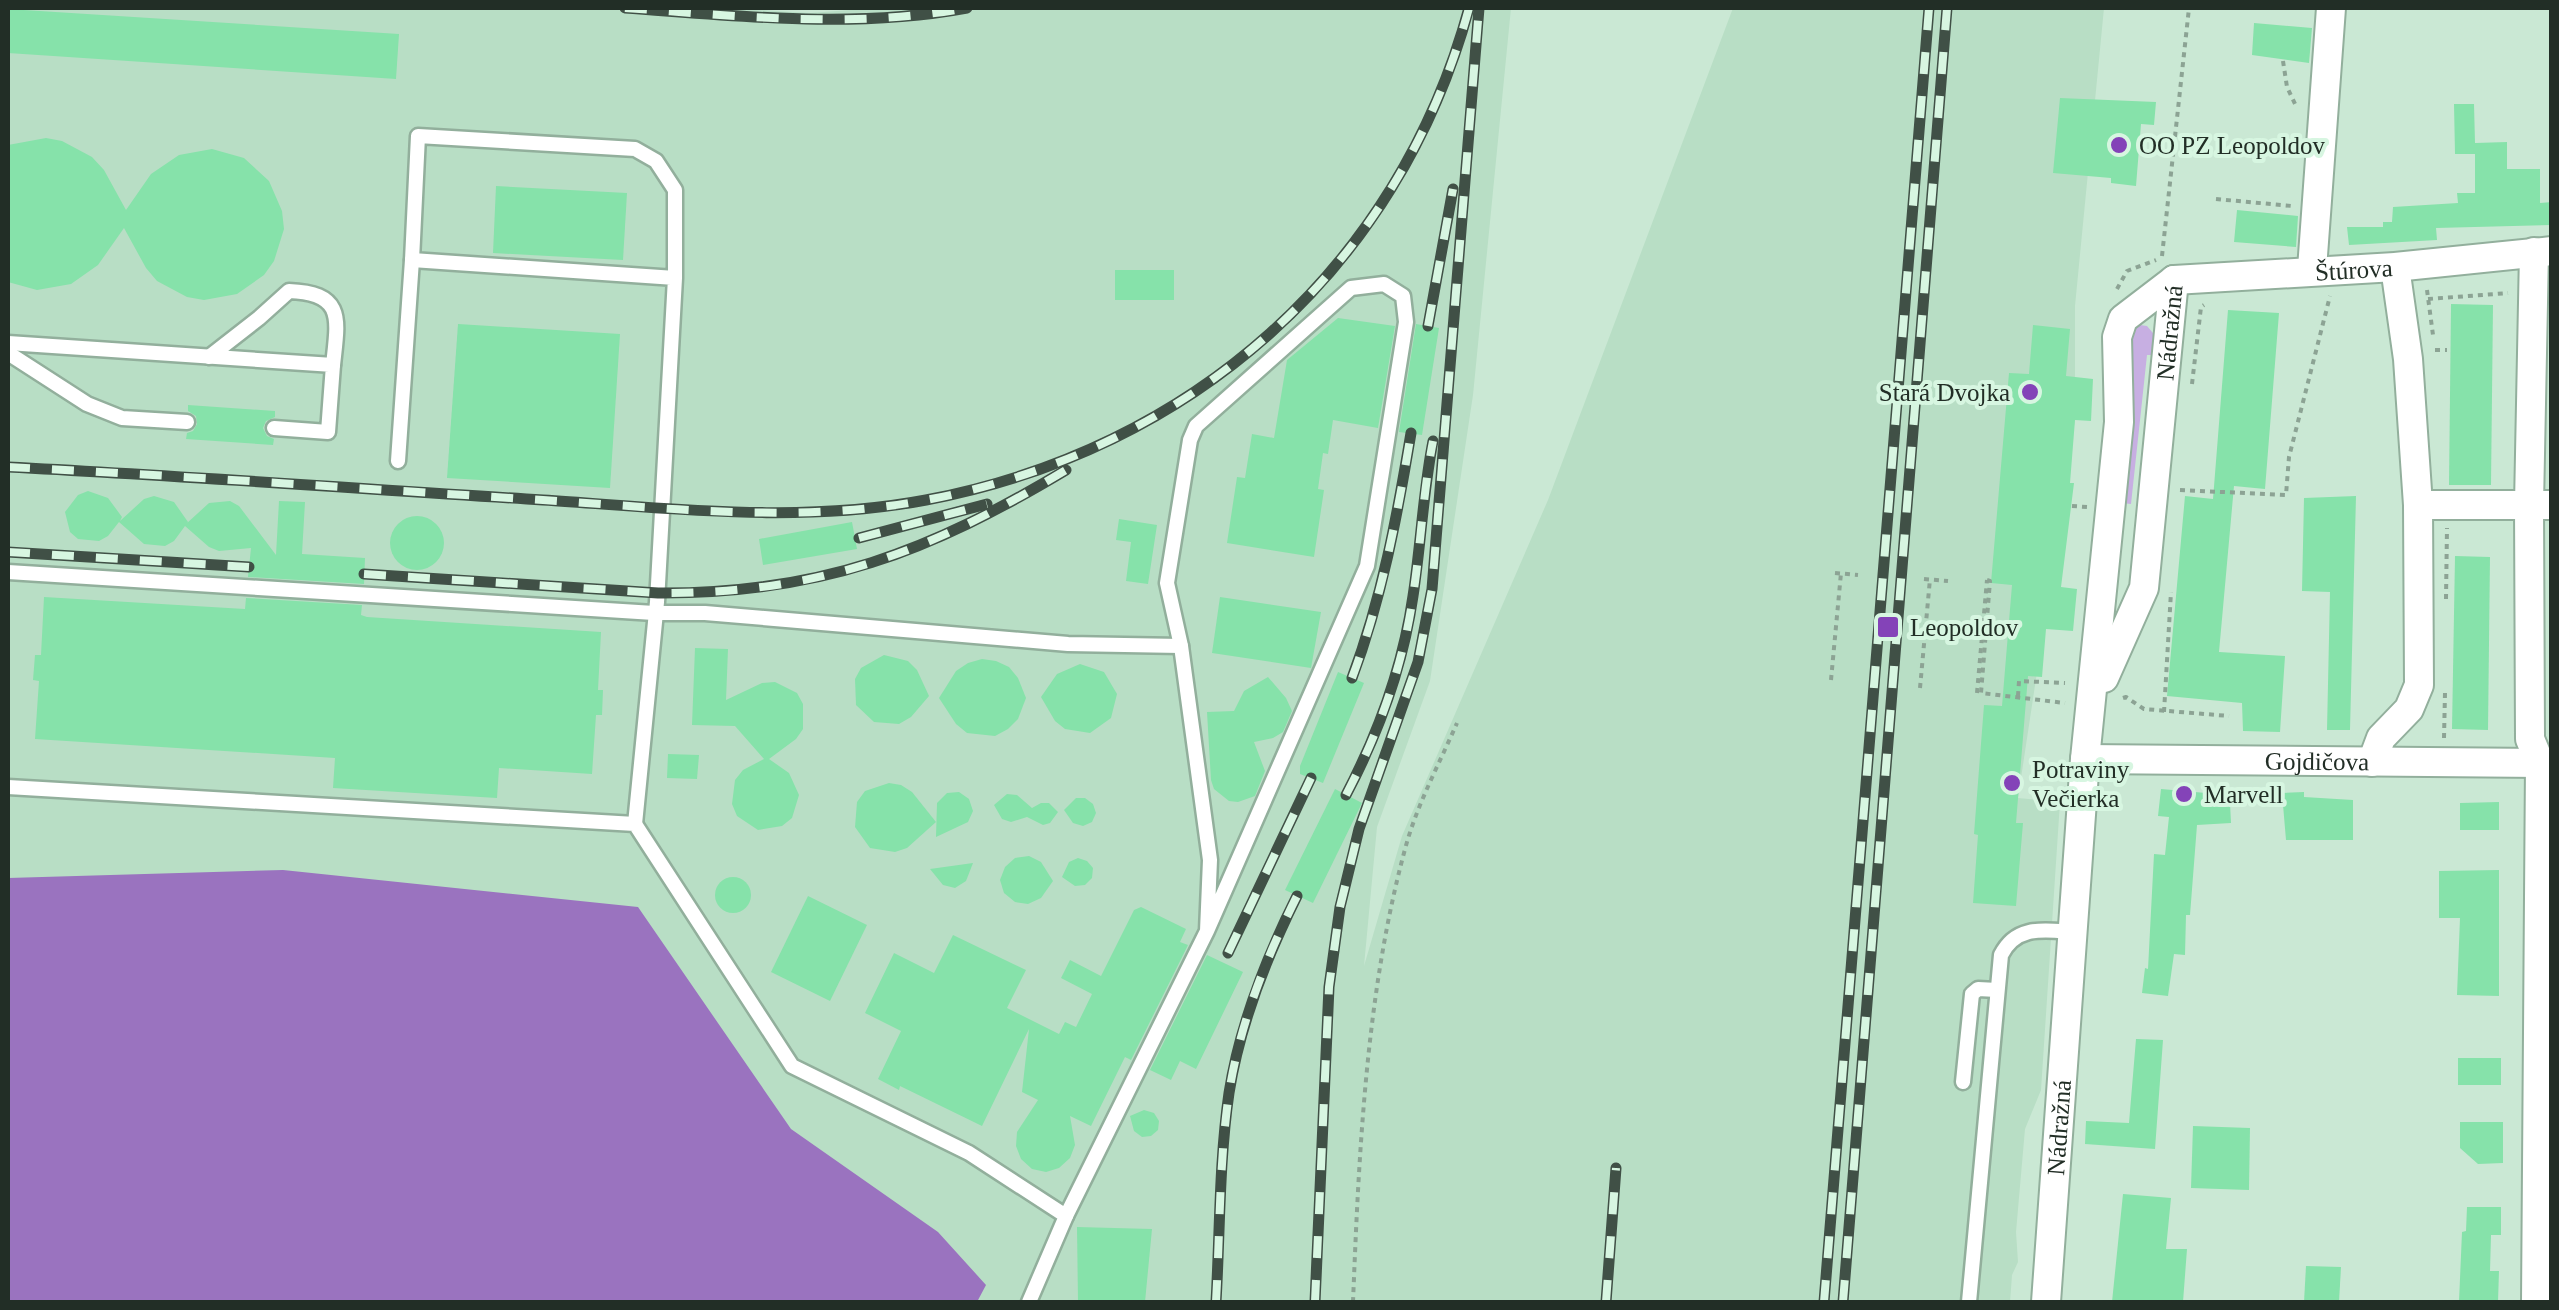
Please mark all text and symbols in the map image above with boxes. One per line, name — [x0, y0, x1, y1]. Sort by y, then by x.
place label: OO PZ Leopoldov — [2139, 132, 2326, 159]
marker: OO PZ Leopoldov — [2108, 134, 2130, 156]
street label: Štúrova — [2314, 254, 2393, 285]
street label: Nádražná — [2151, 284, 2187, 382]
place label: Stará Dvojka — [1879, 379, 2010, 406]
marker: Stará Dvojka — [2019, 381, 2041, 403]
marker: Leopoldov — [1875, 614, 1901, 640]
place label: Leopoldov — [1910, 614, 2019, 641]
street label: Gojdičova — [2265, 747, 2369, 775]
place label: Potraviny Večierka — [2032, 756, 2130, 812]
marker: Potraviny Večierka — [2001, 772, 2023, 794]
place label: Marvell — [2204, 781, 2283, 808]
marker: Marvell — [2173, 783, 2195, 805]
street label: Nádražná — [2042, 1079, 2075, 1176]

